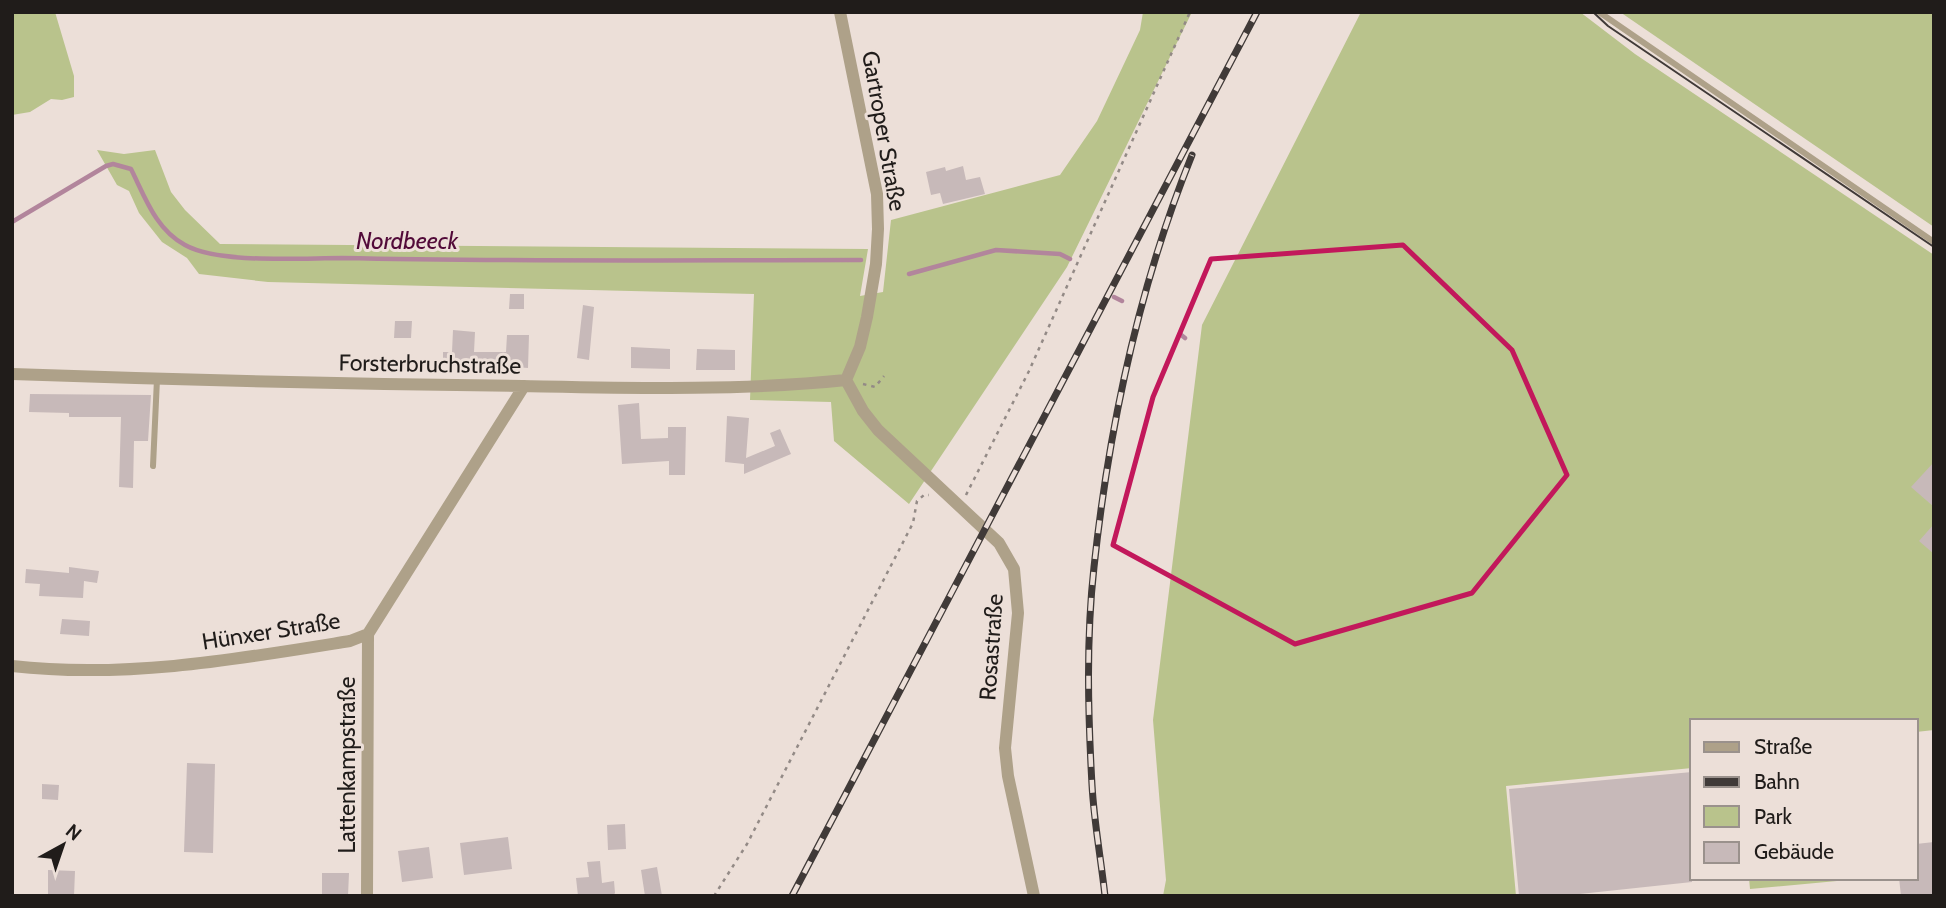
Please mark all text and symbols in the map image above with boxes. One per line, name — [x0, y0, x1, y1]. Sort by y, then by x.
street label: Gartroper Straße — [856, 49, 912, 213]
water label: Nordbeeck — [356, 226, 459, 255]
street label: Forsterbruchstraße — [339, 348, 522, 380]
street label: Rosastraße — [973, 592, 1009, 701]
street label: Hünxer Straße — [200, 606, 342, 656]
street label: Lattenkampstraße — [333, 676, 361, 853]
legend — [1690, 719, 1918, 880]
text: Straße — [1754, 734, 1813, 759]
text: Bahn — [1754, 769, 1800, 794]
text: Park — [1754, 804, 1792, 829]
north arrow — [28, 810, 98, 880]
text: N — [61, 819, 86, 845]
text: Gebäude — [1754, 839, 1834, 864]

